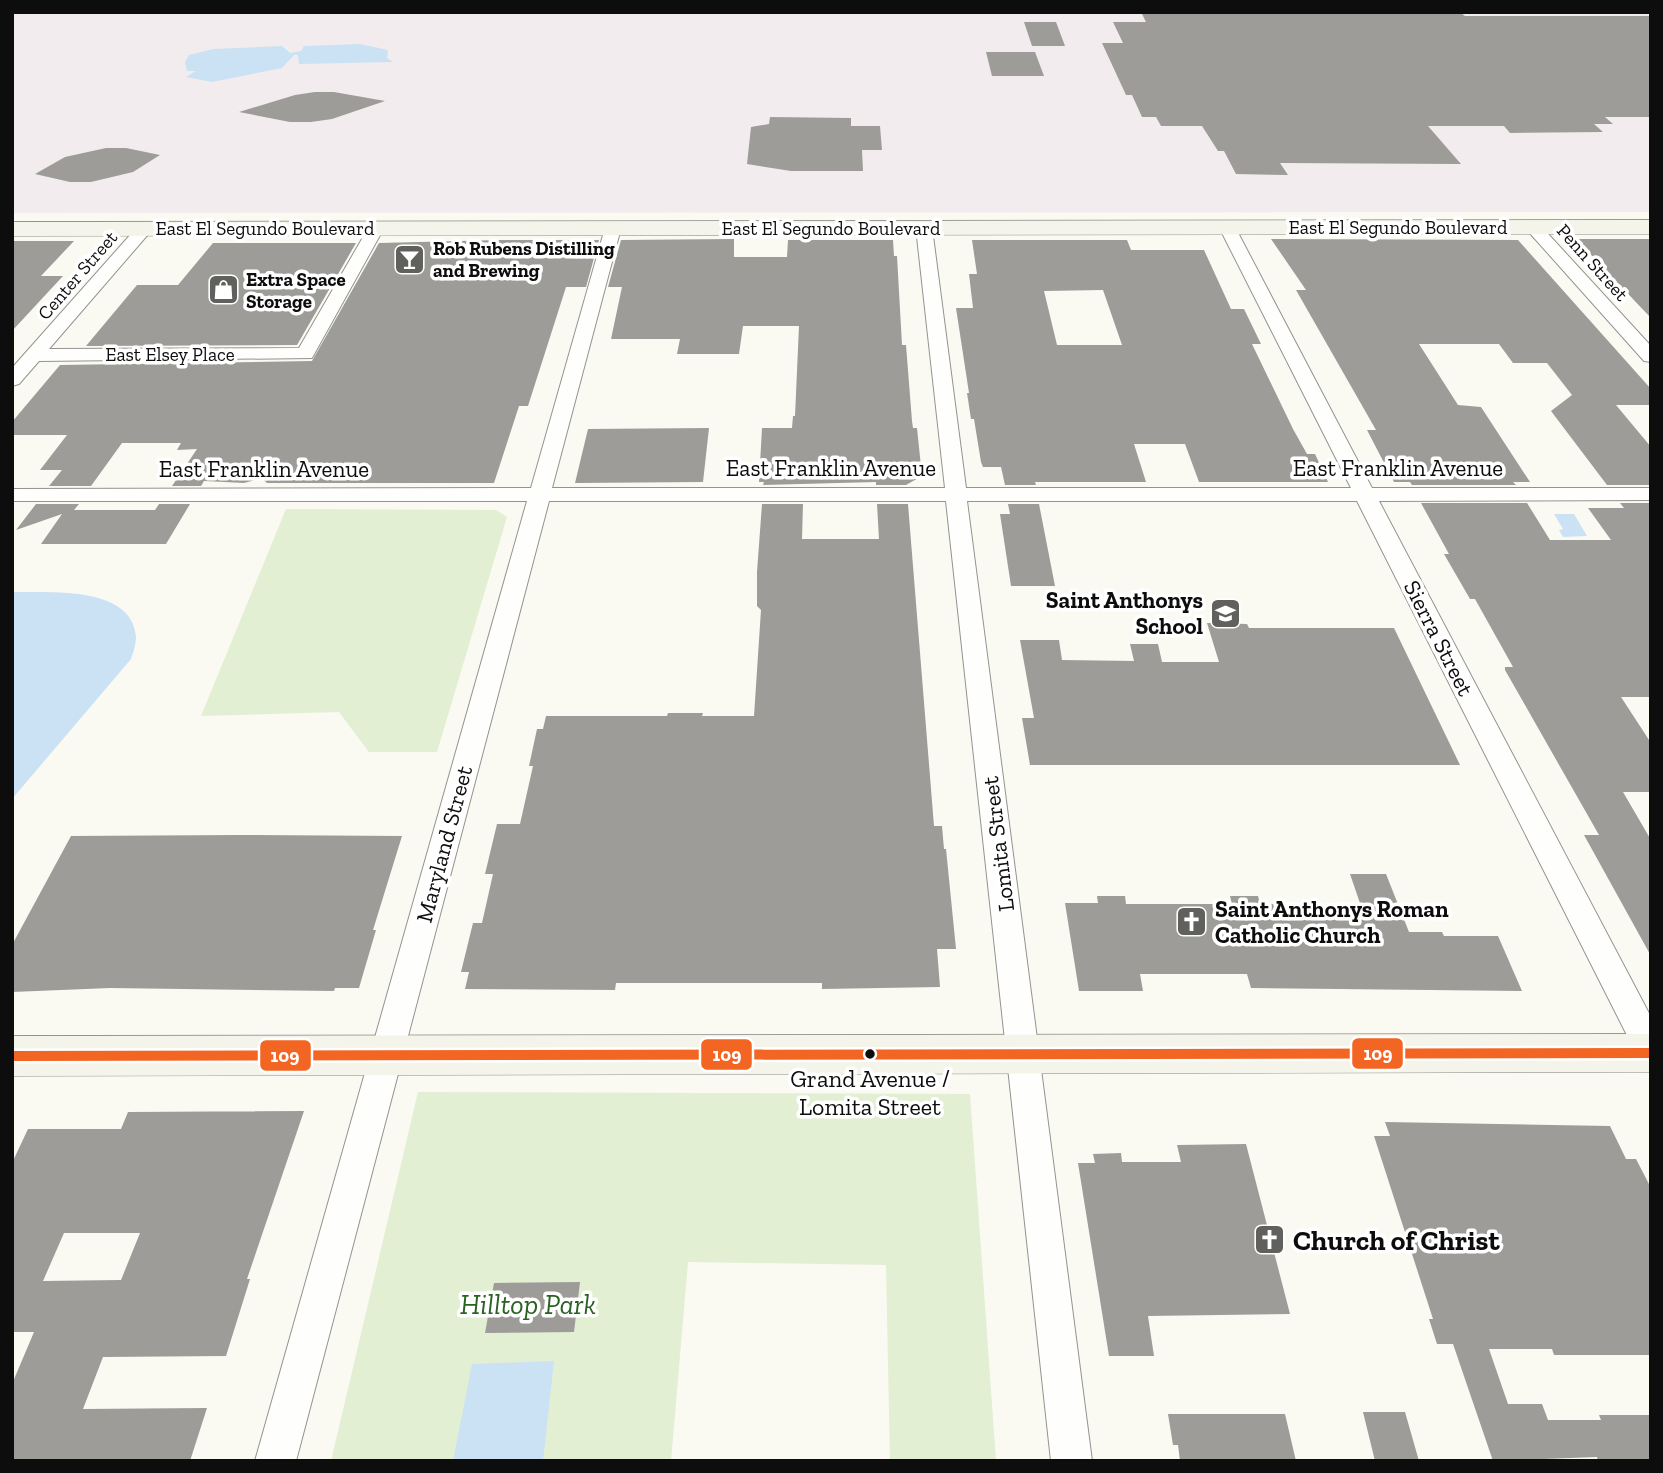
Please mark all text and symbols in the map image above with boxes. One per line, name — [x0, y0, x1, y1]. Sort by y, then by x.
street label: East El Segundo Boulevard — [1289, 216, 1508, 239]
street label: East El Segundo Boulevard — [156, 217, 375, 240]
street label: East El Segundo Boulevard — [722, 217, 941, 240]
street label: Penn Street — [1552, 219, 1633, 306]
street label: Center Street — [33, 226, 122, 324]
place label: Rob Rubens Distilling and Brewing — [433, 237, 615, 282]
bar icon: Rob Rubens Distilling and Brewing — [393, 242, 427, 276]
place label: Extra Space Storage — [246, 268, 346, 313]
shop icon: Extra Space Storage — [206, 273, 240, 307]
street label: East Elsey Place — [105, 343, 235, 366]
street label: East Franklin Avenue — [726, 454, 936, 482]
street label: East Franklin Avenue — [1293, 454, 1503, 482]
street label: East Franklin Avenue — [159, 455, 369, 483]
street label: Sierra Street — [1398, 576, 1480, 701]
place label: Saint Anthonys School — [1046, 586, 1203, 640]
school or university icon: Saint Anthonys School — [1209, 596, 1243, 630]
street label: Maryland Street — [410, 762, 478, 925]
street label: Lomita Street — [976, 774, 1020, 913]
place label: Saint Anthonys Roman Catholic Church — [1215, 895, 1449, 949]
church icon: Saint Anthonys Roman Catholic Church — [1175, 905, 1209, 939]
line badge: 109 — [1351, 1037, 1404, 1070]
line badge: 109 — [700, 1038, 753, 1071]
line badge: 109 — [259, 1039, 312, 1072]
text: 109 — [1364, 1042, 1392, 1065]
text: 109 — [713, 1043, 741, 1066]
text: 109 — [271, 1044, 299, 1067]
marker: Grand Avenue / Lomita Street — [863, 1047, 877, 1061]
place label: Grand Avenue / Lomita Street — [790, 1064, 950, 1121]
church icon: Church of Christ — [1253, 1223, 1287, 1257]
place label: Church of Christ — [1293, 1224, 1500, 1257]
park label: Hilltop Park — [460, 1288, 596, 1321]

